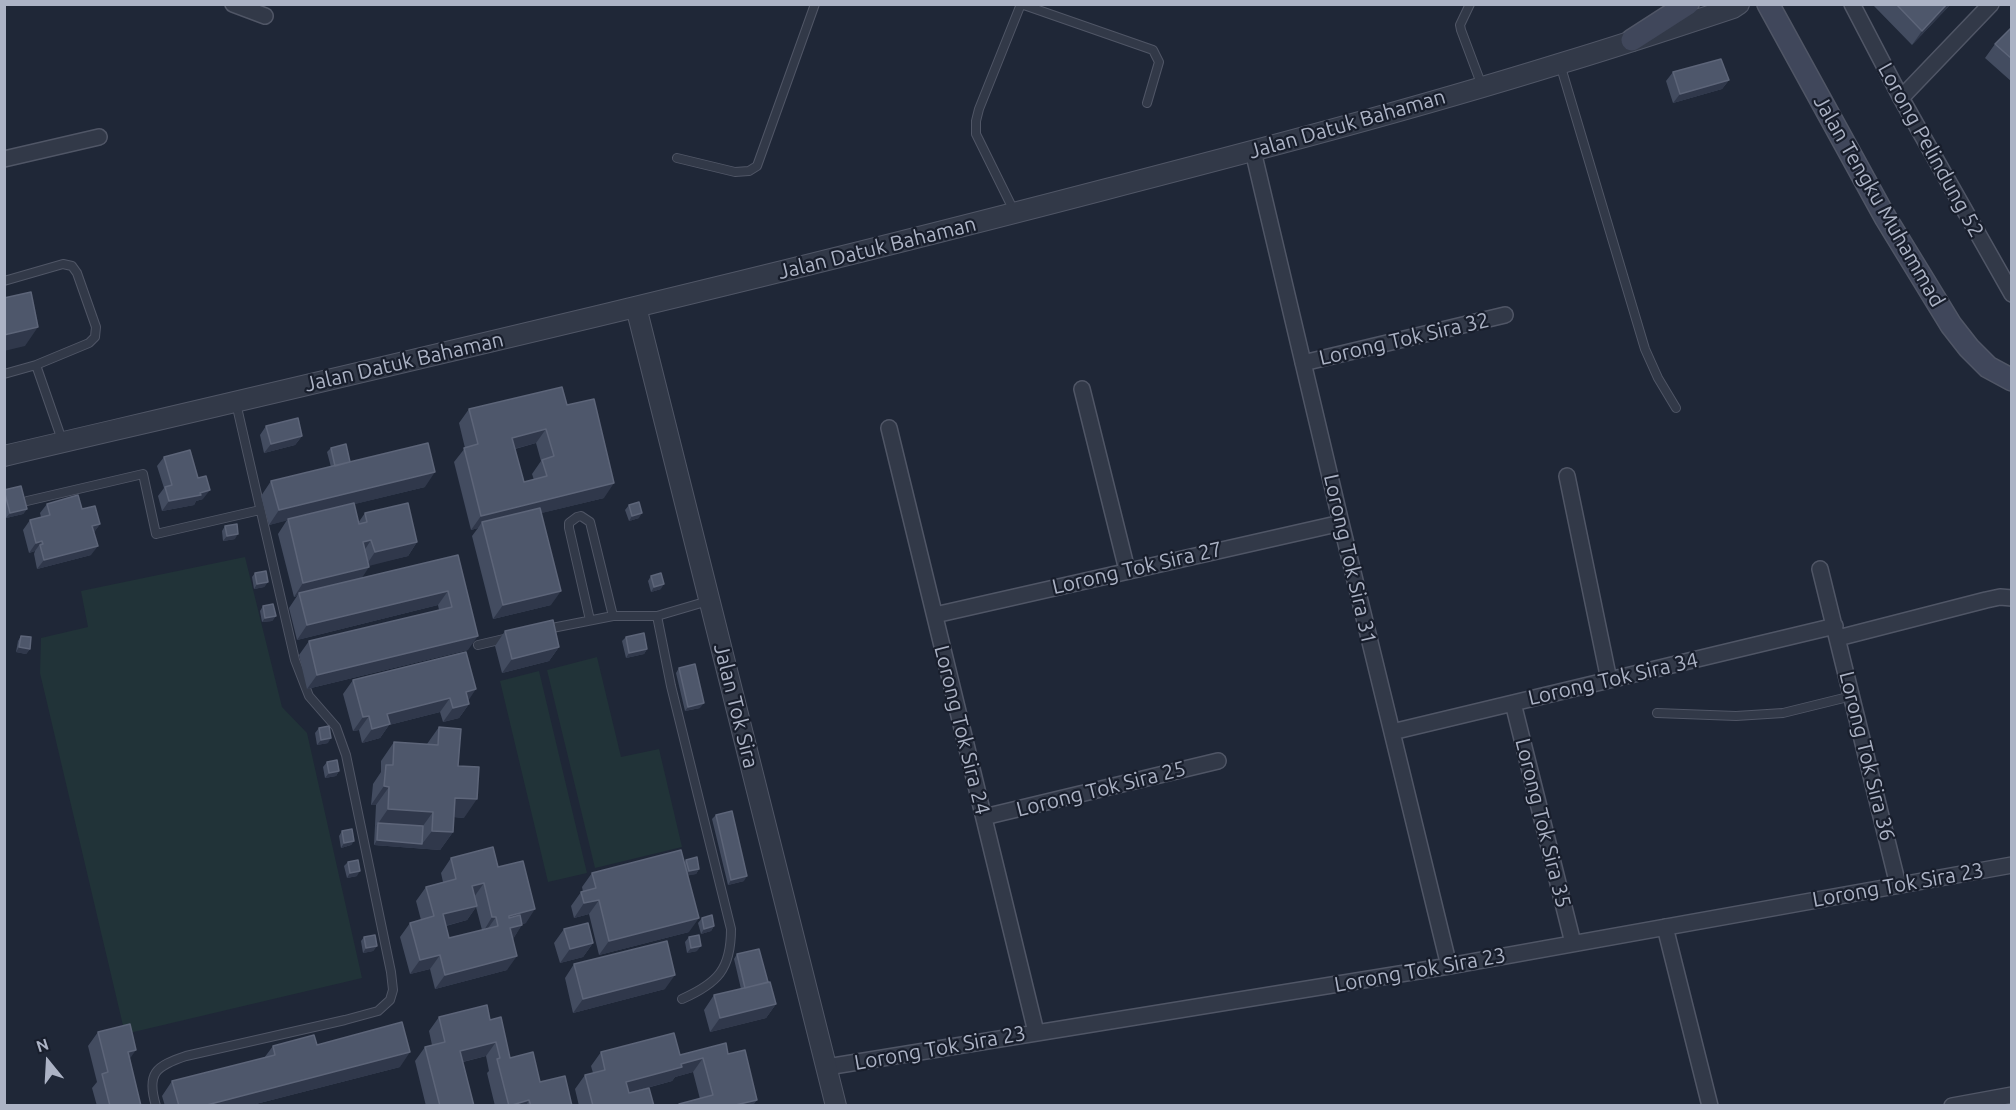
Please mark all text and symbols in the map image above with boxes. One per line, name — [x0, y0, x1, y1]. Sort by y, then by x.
street label: Lorong Pelindung 52 — [1873, 59, 1989, 241]
street label: Jalan Datuk Bahaman — [1246, 84, 1448, 164]
street label: Jalan Tengku Muhammad — [1808, 91, 1950, 311]
street label: Jalan Datuk Bahaman — [775, 211, 979, 285]
street label: Lorong Tok Sira 32 — [1317, 307, 1491, 371]
street label: Jalan Datuk Bahaman — [302, 327, 506, 397]
street label: Lorong Tok Sira 31 — [1318, 472, 1382, 646]
street label: Lorong Tok Sira 27 — [1050, 536, 1224, 600]
street label: Jalan Tok Sira — [708, 641, 764, 771]
street label: Lorong Tok Sira 24 — [929, 643, 995, 817]
street label: Lorong Tok Sira 34 — [1526, 647, 1700, 711]
street label: Lorong Tok Sira 36 — [1834, 669, 1900, 843]
street label: Lorong Tok Sira 35 — [1510, 736, 1576, 910]
street label: Lorong Tok Sira 25 — [1014, 756, 1188, 822]
street label: Lorong Tok Sira 23 — [1810, 858, 1986, 912]
street label: Lorong Tok Sira 23 — [1332, 943, 1508, 997]
street label: Lorong Tok Sira 23 — [852, 1021, 1028, 1075]
north arrow — [18, 1032, 78, 1092]
text: N — [34, 1034, 51, 1055]

